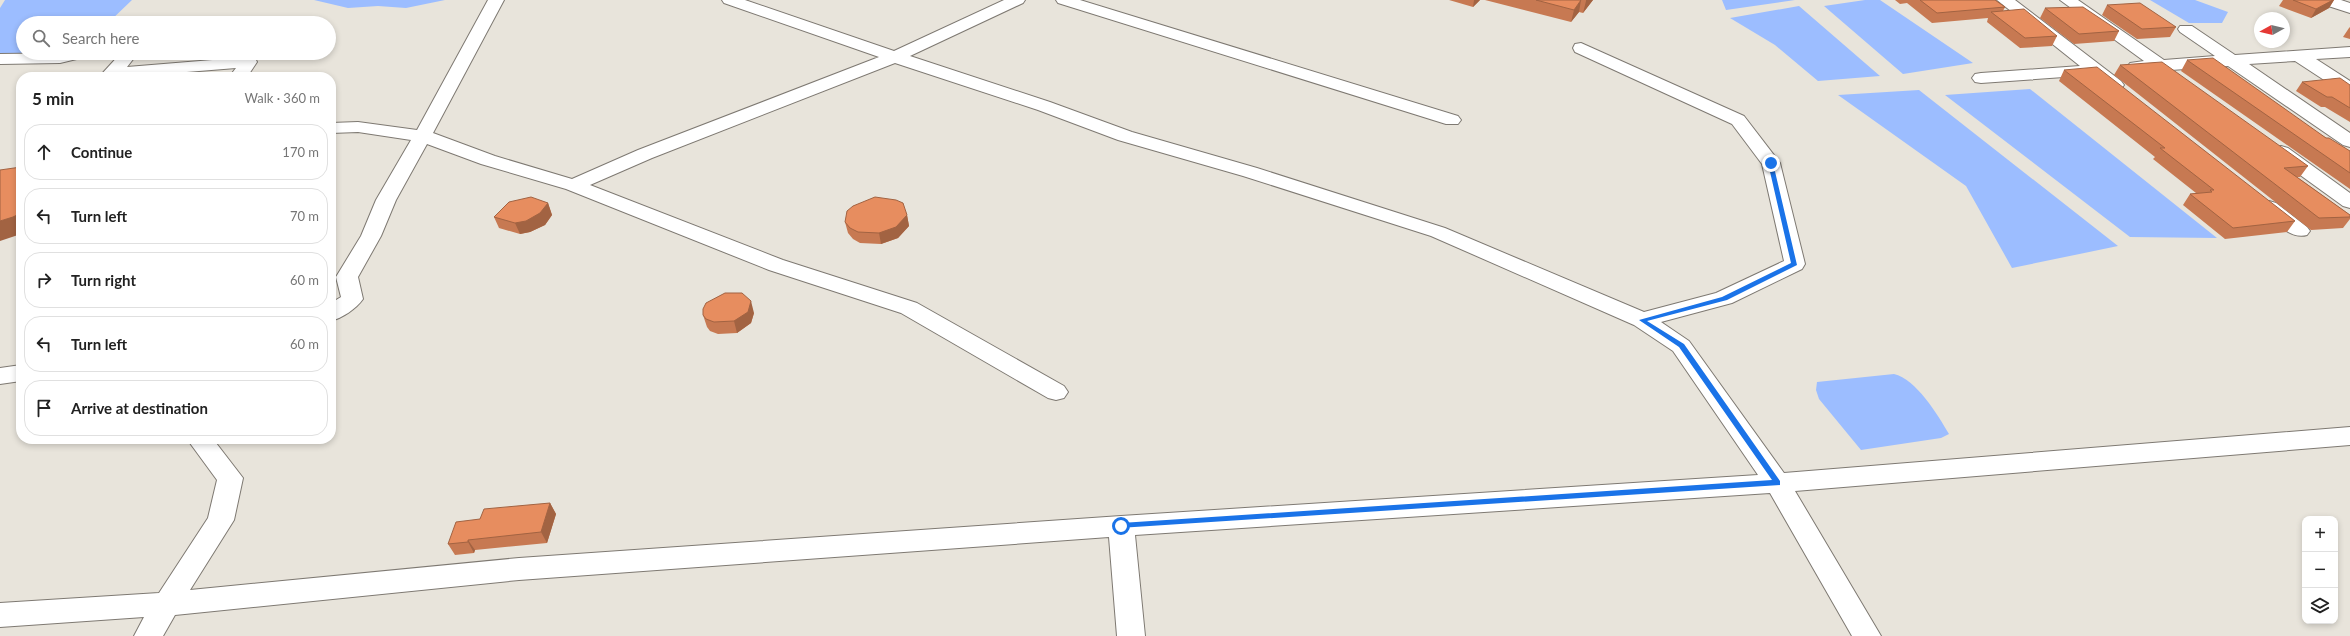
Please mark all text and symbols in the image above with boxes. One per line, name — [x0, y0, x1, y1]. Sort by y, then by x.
north arrow — [2254, 12, 2290, 48]
search box — [16, 16, 336, 60]
icon: search — [30, 27, 52, 49]
text: Search here — [62, 29, 139, 47]
text: 5 min — [32, 88, 74, 109]
text: Walk · 360 m — [244, 90, 320, 106]
icon: ahead — [33, 141, 55, 163]
text: Continue — [71, 143, 132, 161]
text: 170 m — [282, 144, 319, 160]
route end — [1762, 154, 1780, 172]
icon: left — [33, 205, 55, 227]
text: Turn left — [71, 207, 127, 225]
text: 70 m — [290, 208, 319, 224]
icon: right — [33, 269, 55, 291]
text: Turn right — [71, 271, 136, 289]
text: 60 m — [290, 272, 319, 288]
icon: left — [33, 333, 55, 355]
text: Turn left — [71, 335, 127, 353]
text: 60 m — [290, 336, 319, 352]
icon: arrive — [33, 397, 55, 419]
text: Arrive at destination — [71, 399, 208, 417]
map controls — [2302, 516, 2338, 624]
button: + — [2302, 516, 2338, 552]
route start — [1112, 517, 1130, 535]
button: − — [2302, 552, 2338, 588]
button: layers — [2302, 588, 2338, 624]

